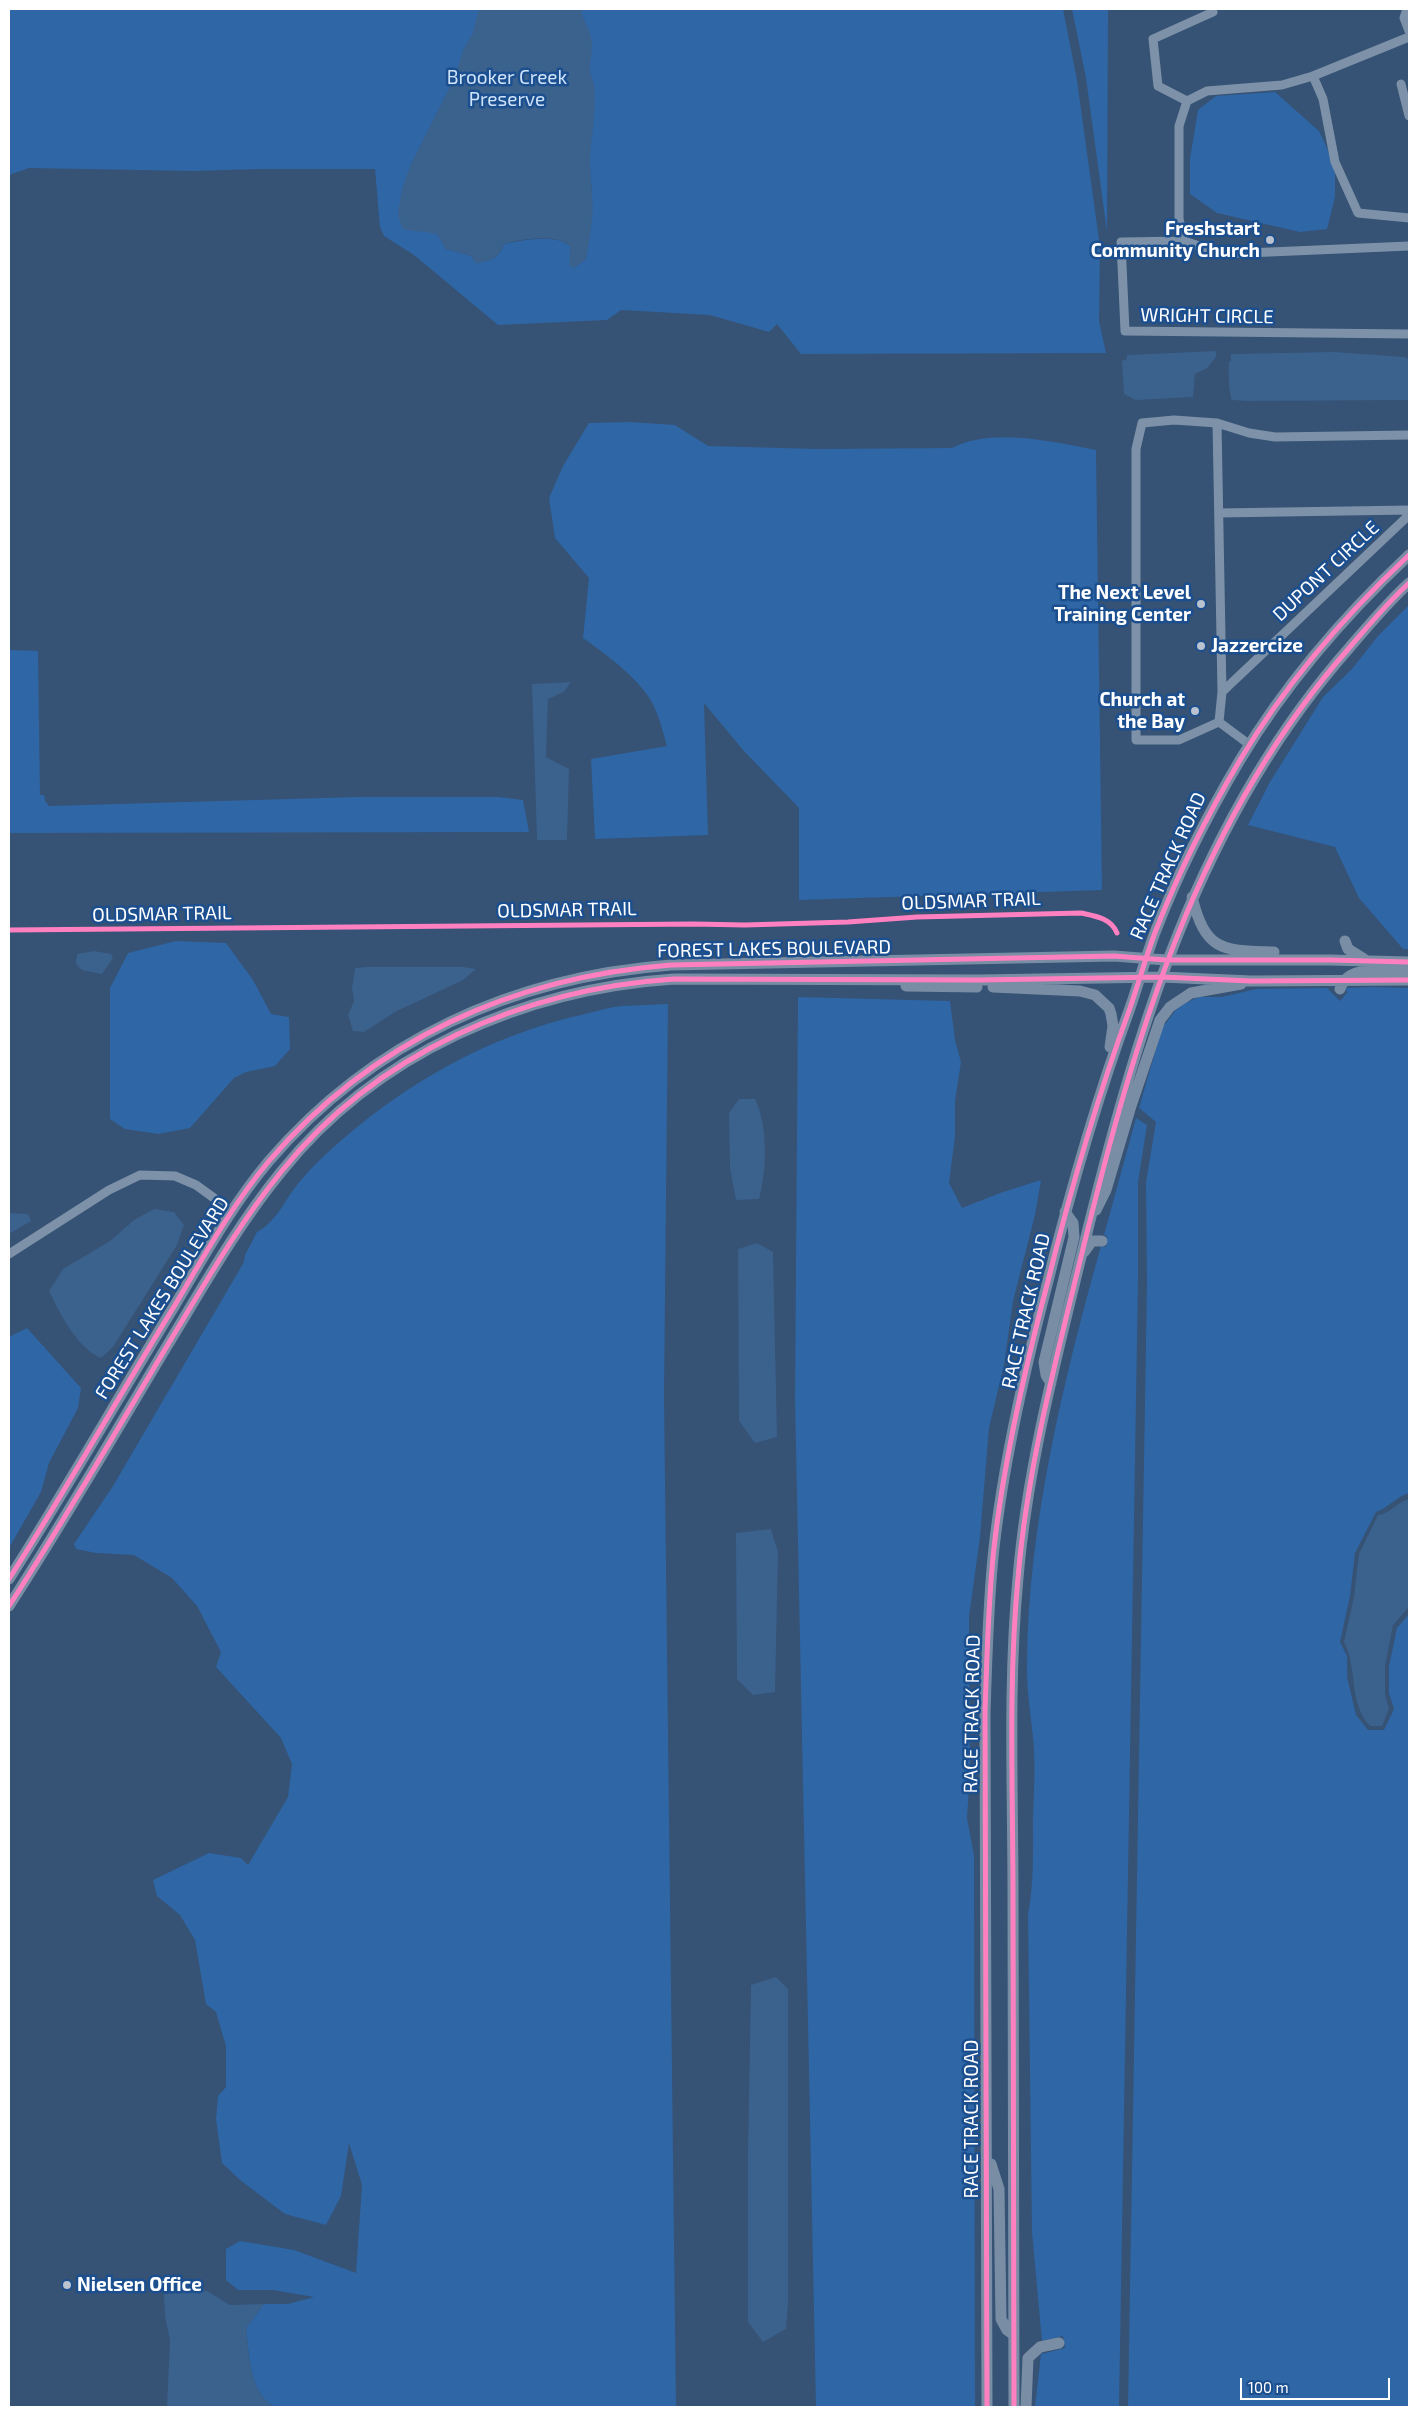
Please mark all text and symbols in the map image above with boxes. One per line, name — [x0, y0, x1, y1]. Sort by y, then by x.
park label: Brooker Creek Preserve — [447, 67, 567, 111]
place label: Freshstart Community Church — [1091, 218, 1260, 262]
marker: Freshstart Community Church — [1264, 234, 1276, 246]
street label: WRIGHT CIRCLE — [1140, 303, 1274, 329]
street label: DUPONT CIRCLE — [1268, 516, 1384, 626]
place label: The Next Level Training Center — [1054, 582, 1191, 626]
marker: The Next Level Training Center — [1195, 598, 1207, 610]
place label: Jazzercize — [1211, 635, 1303, 657]
marker: Jazzercize — [1195, 640, 1207, 652]
place label: Church at the Bay — [1099, 689, 1185, 733]
marker: Church at the Bay — [1189, 705, 1201, 717]
street label: RACE TRACK ROAD — [1125, 789, 1211, 943]
street label: OLDSMAR TRAIL — [901, 887, 1041, 915]
street label: OLDSMAR TRAIL — [497, 897, 637, 923]
street label: OLDSMAR TRAIL — [92, 901, 232, 927]
street label: FOREST LAKES BOULEVARD — [657, 936, 891, 962]
street label: FOREST LAKES BOULEVARD — [90, 1193, 234, 1403]
street label: RACE TRACK ROAD — [997, 1231, 1055, 1391]
street label: RACE TRACK ROAD — [959, 1634, 985, 1794]
street label: RACE TRACK ROAD — [961, 2040, 983, 2198]
place label: Nielsen Office — [77, 2274, 202, 2296]
marker: Nielsen Office — [61, 2279, 73, 2291]
scale bar — [1243, 2368, 1393, 2400]
text: 100 m — [1248, 2378, 1289, 2396]

